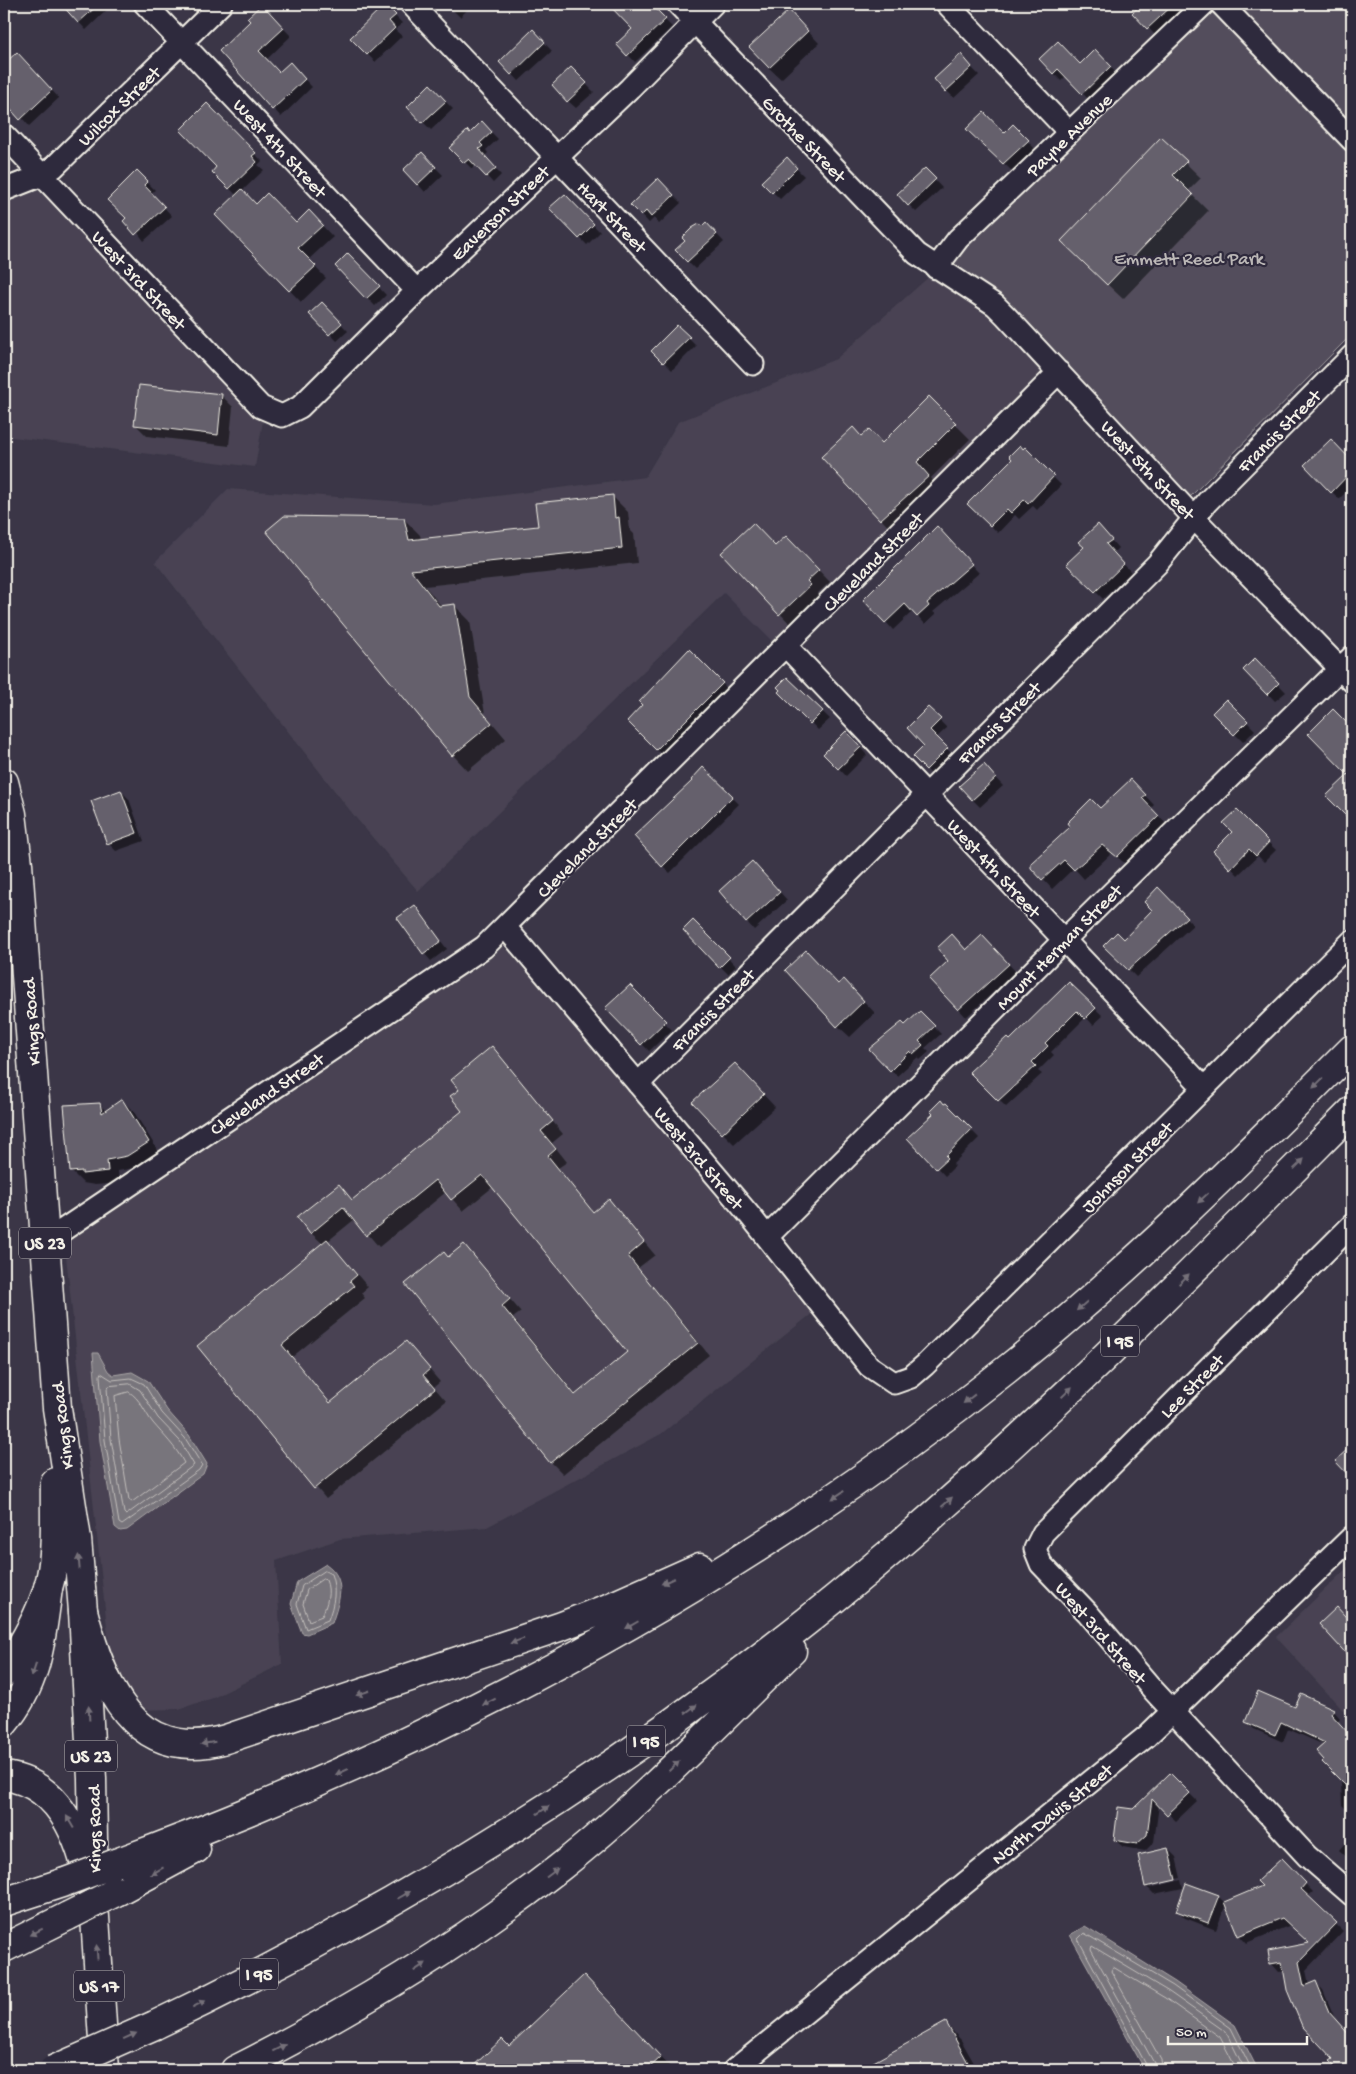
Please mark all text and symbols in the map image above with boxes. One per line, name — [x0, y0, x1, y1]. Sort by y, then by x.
street label: Wilcox Street — [74, 61, 168, 153]
street label: Payne Avenue — [1022, 90, 1118, 184]
street label: Grothe Street — [755, 92, 851, 190]
street label: West 4th Street — [227, 95, 332, 205]
street label: Eaverson Street — [447, 160, 557, 267]
street label: Hart Street — [571, 178, 652, 261]
street label: West 3rd Street — [85, 227, 191, 338]
park label: Emmett Reed Park — [1114, 249, 1266, 272]
street label: Francis Street — [1233, 384, 1329, 480]
street label: West 5th Street — [1094, 417, 1200, 528]
street label: Cleveland Street — [819, 507, 931, 618]
street label: Francis Street — [953, 676, 1049, 772]
street label: Cleveland Street — [533, 793, 645, 904]
street label: West 4th Street — [941, 815, 1046, 925]
street label: Mount Herman Street — [993, 879, 1130, 1016]
street label: Francis Street — [667, 963, 763, 1059]
street label: Kings Road — [19, 975, 48, 1066]
street label: Cleveland Street — [207, 1048, 331, 1142]
one-way arrow — [1312, 1077, 1324, 1089]
street label: West 3rd Street — [647, 1103, 749, 1217]
street label: Johnson Street — [1078, 1116, 1181, 1219]
one-way arrow — [1293, 1159, 1305, 1171]
one-way arrow — [1197, 1192, 1209, 1204]
road number: US 23 — [19, 1228, 71, 1258]
one-way arrow — [1177, 1273, 1189, 1285]
one-way arrow — [1075, 1301, 1088, 1312]
road number: I 95 — [1101, 1325, 1139, 1356]
street label: Lee Street — [1156, 1349, 1232, 1425]
street label: Kings Road — [48, 1379, 81, 1470]
one-way arrow — [1061, 1386, 1073, 1398]
one-way arrow — [962, 1394, 976, 1404]
one-way arrow — [831, 1490, 845, 1500]
one-way arrow — [941, 1496, 953, 1508]
one-way arrow — [74, 1554, 82, 1570]
one-way arrow — [661, 1578, 675, 1586]
street label: West 3rd Street — [1049, 1578, 1152, 1692]
one-way arrow — [625, 1620, 638, 1629]
one-way arrow — [509, 1638, 524, 1645]
one-way arrow — [30, 1663, 38, 1678]
one-way arrow — [355, 1689, 370, 1697]
one-way arrow — [481, 1698, 496, 1706]
one-way arrow — [684, 1704, 698, 1714]
one-way arrow — [84, 1705, 92, 1721]
road number: I 95 — [627, 1725, 665, 1756]
one-way arrow — [200, 1739, 216, 1747]
road number: US 23 — [65, 1740, 117, 1772]
street label: North Davis Street — [988, 1758, 1120, 1872]
one-way arrow — [668, 1760, 680, 1772]
one-way arrow — [335, 1769, 349, 1777]
street label: Kings Road — [84, 1783, 109, 1873]
one-way arrow — [536, 1806, 550, 1815]
one-way arrow — [65, 1816, 74, 1829]
one-way arrow — [150, 1866, 163, 1875]
one-way arrow — [545, 1868, 559, 1878]
one-way arrow — [397, 1891, 412, 1899]
one-way arrow — [29, 1929, 43, 1937]
one-way arrow — [93, 1943, 101, 1959]
road number: I 95 — [240, 1958, 278, 1990]
one-way arrow — [413, 1963, 426, 1972]
road number: US 17 — [74, 1970, 124, 2002]
one-way arrow — [192, 2000, 206, 2008]
scale bar — [1168, 2014, 1307, 2046]
text: 50 m — [1176, 2024, 1207, 2042]
one-way arrow — [123, 2032, 137, 2040]
one-way arrow — [272, 2044, 286, 2052]

